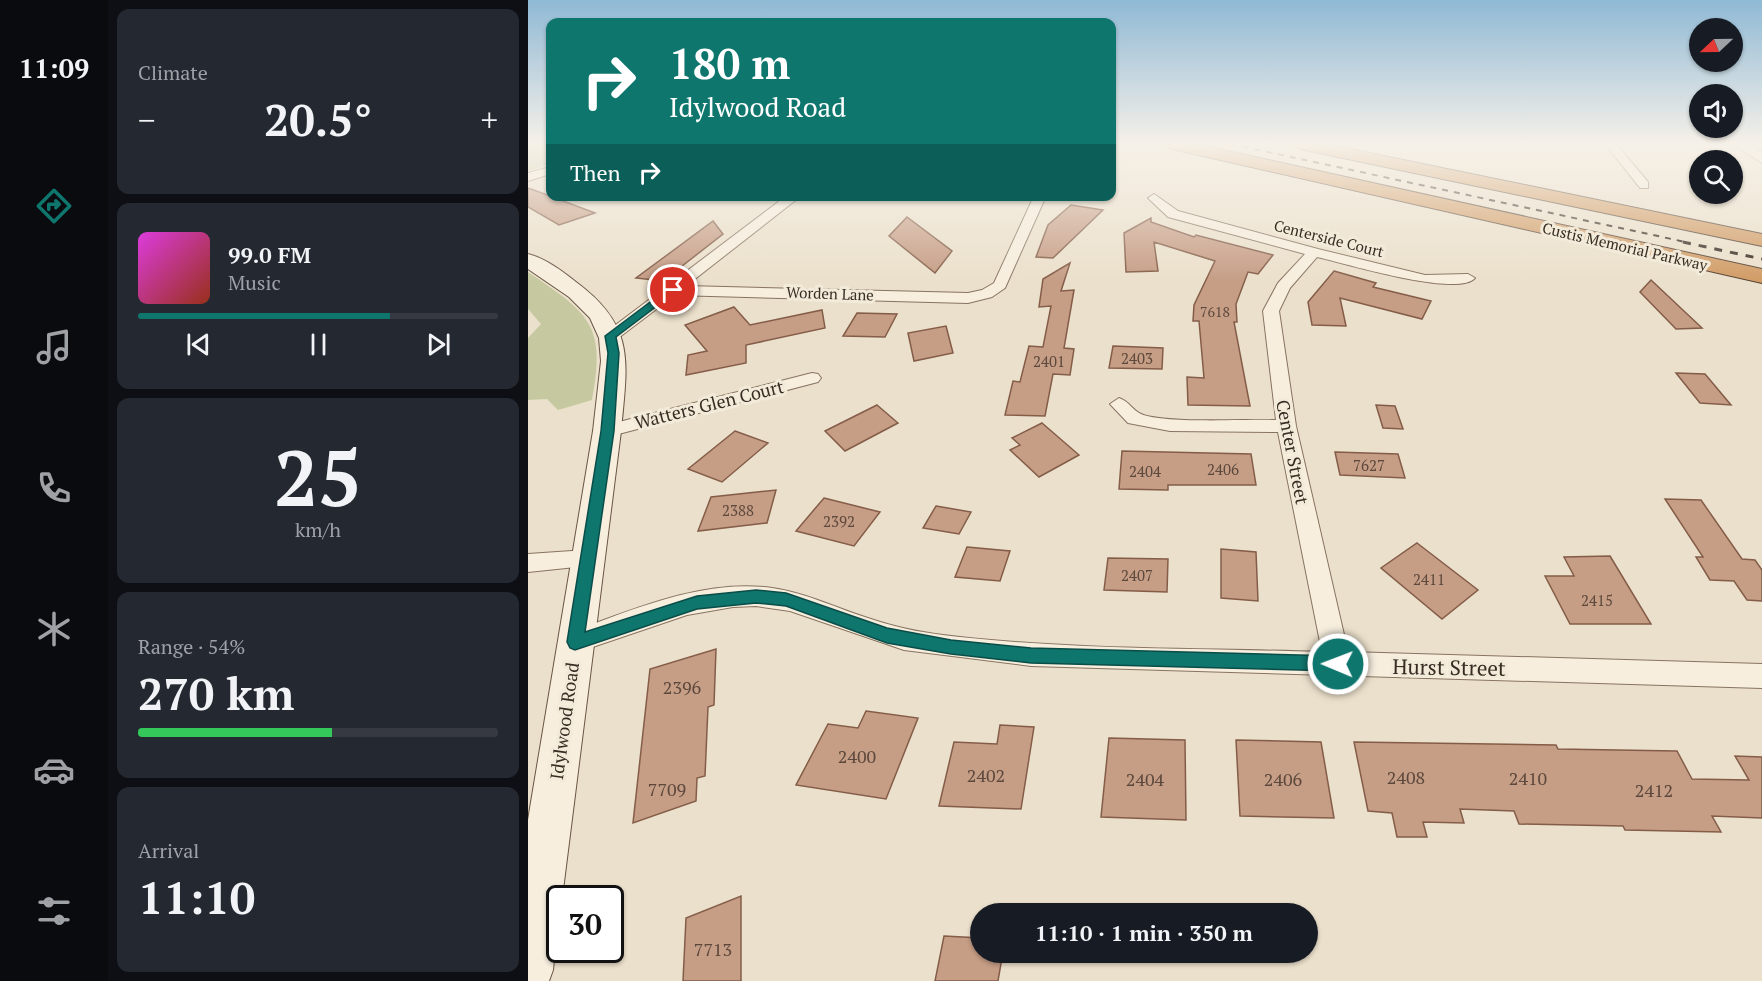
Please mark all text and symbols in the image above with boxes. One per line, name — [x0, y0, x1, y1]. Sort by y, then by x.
north arrow — [1689, 18, 1743, 72]
map controls — [1689, 18, 1743, 204]
text: 180 m — [669, 35, 790, 91]
icon: right — [570, 42, 648, 120]
text: 11:09 — [19, 50, 89, 86]
text: Climate — [138, 59, 208, 86]
button: sound — [1689, 84, 1743, 138]
text: 20.5° — [264, 89, 372, 149]
text: Idylwood Road — [669, 89, 846, 125]
text: − — [138, 98, 156, 141]
text: + — [480, 98, 498, 141]
button: search — [1689, 150, 1743, 204]
icon: right — [633, 156, 666, 189]
text: Then — [570, 158, 621, 187]
icon: directions — [33, 185, 75, 227]
street label: Centerside Court — [1272, 215, 1387, 261]
street label: Custis Memorial Parkway — [1540, 217, 1710, 275]
text: 99.0 FM — [228, 240, 311, 269]
pin — [647, 264, 698, 315]
text: Music — [228, 269, 281, 296]
icon: arrive — [656, 273, 689, 306]
street label: Worden Lane — [786, 281, 874, 305]
house number: 7618 — [1200, 302, 1230, 321]
icon: music — [33, 326, 75, 368]
icon: previous — [182, 328, 215, 361]
icon: pause — [302, 328, 335, 361]
icon: next — [422, 328, 455, 361]
house number: 2403 — [1121, 348, 1153, 368]
house number: 2401 — [1033, 351, 1065, 371]
street label: Watters Glen Court — [632, 374, 787, 434]
street label: Center Street — [1271, 398, 1315, 507]
text: 25 — [274, 425, 362, 528]
house number: 7627 — [1353, 455, 1385, 475]
house number: 2406 — [1207, 459, 1239, 479]
house number: 2404 — [1129, 461, 1161, 481]
icon: phone — [33, 467, 75, 509]
house number: 2388 — [722, 500, 754, 520]
house number: 2392 — [823, 511, 855, 531]
text: km/h — [295, 516, 341, 543]
house number: 2407 — [1121, 565, 1153, 585]
house number: 2411 — [1413, 569, 1445, 589]
house number: 2415 — [1581, 590, 1613, 610]
icon: climate — [33, 608, 75, 650]
position arrow — [1306, 632, 1370, 696]
text: Range · 54% — [138, 633, 245, 660]
street label: Hurst Street — [1392, 652, 1506, 682]
street label: Idylwood Road — [544, 661, 584, 781]
text: 270 km — [138, 663, 294, 723]
house number: 2396 — [663, 675, 702, 699]
house number: 2400 — [838, 744, 876, 768]
icon: car — [33, 749, 75, 791]
house number: 2402 — [967, 763, 1005, 787]
house number: 2408 — [1387, 765, 1425, 789]
house number: 2410 — [1509, 766, 1547, 790]
house number: 2404 — [1126, 767, 1165, 791]
house number: 2406 — [1264, 767, 1303, 791]
house number: 7709 — [648, 777, 686, 801]
house number: 2412 — [1635, 778, 1673, 802]
text: Arrival — [138, 837, 199, 864]
text: 11:10 — [138, 867, 255, 927]
speed limit sign: 30 — [546, 885, 624, 963]
icon: filters — [33, 890, 75, 932]
text: 11:10 · 1 min · 350 m — [1035, 918, 1253, 947]
house number: 7713 — [694, 937, 732, 961]

